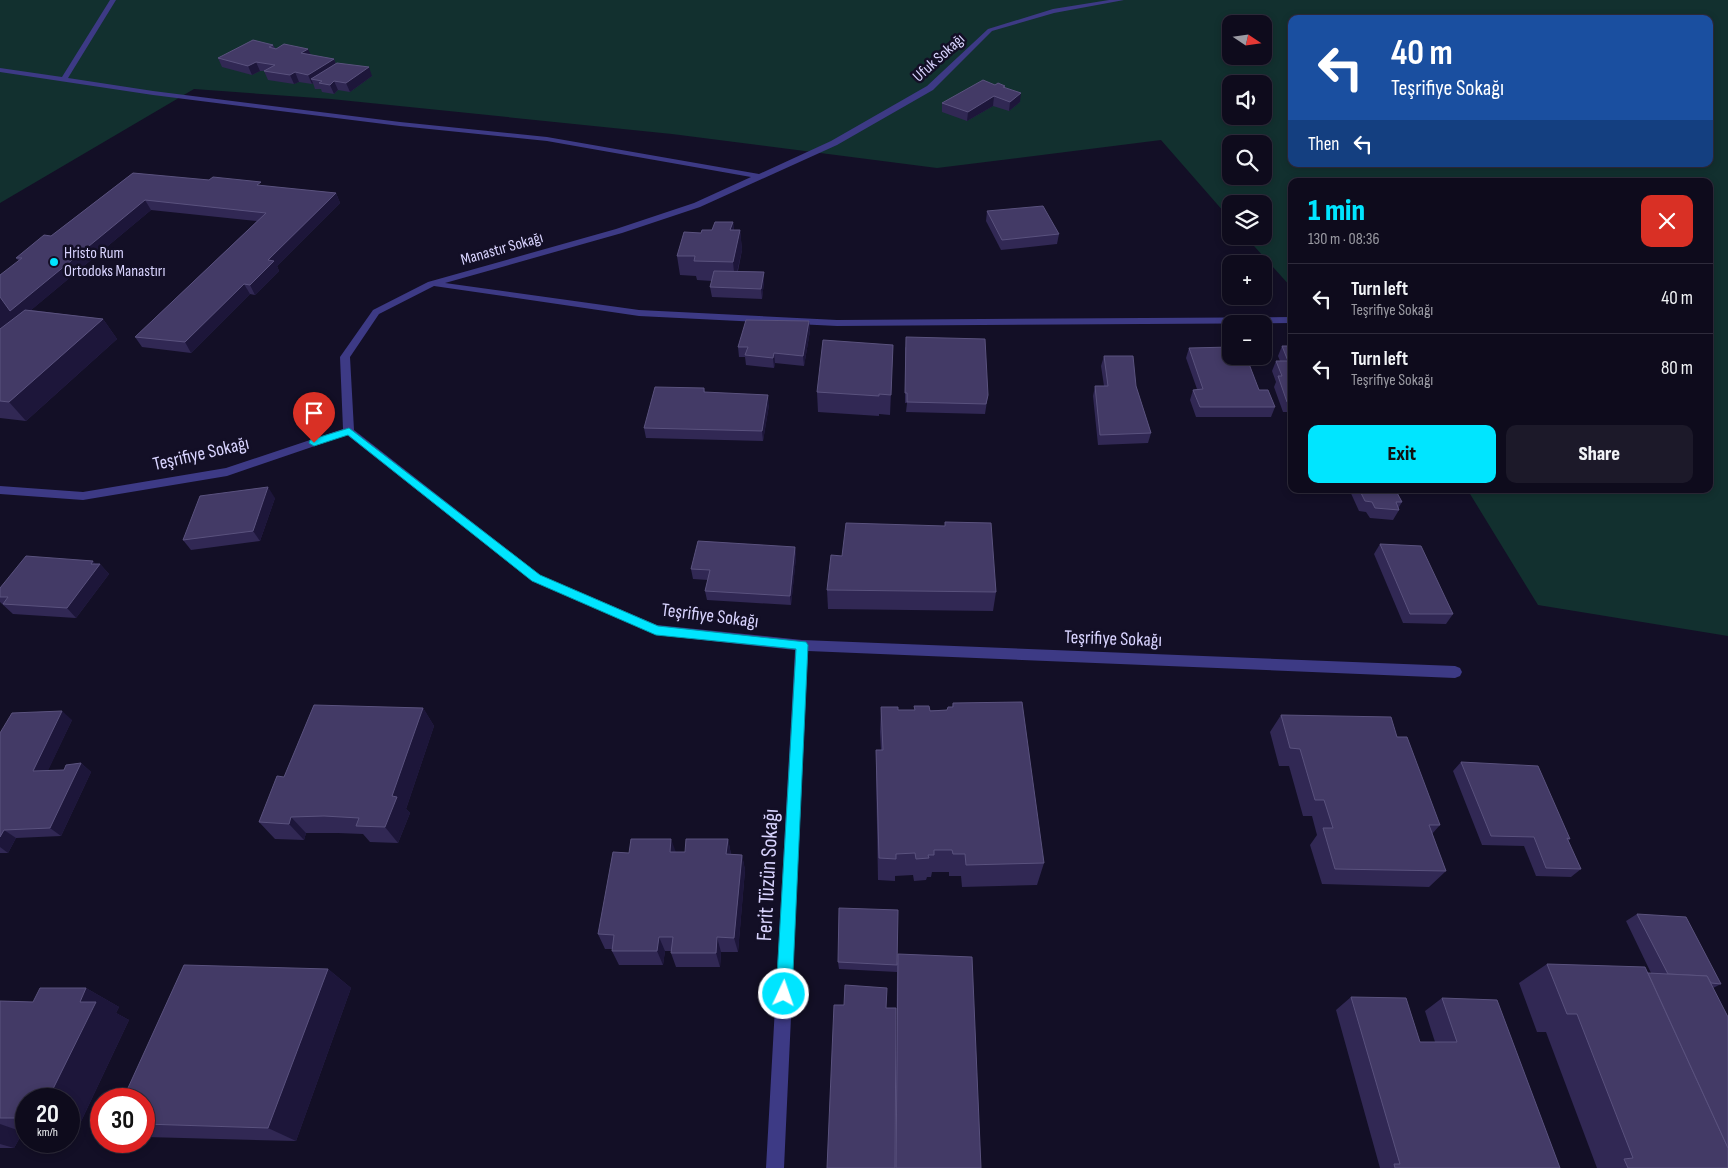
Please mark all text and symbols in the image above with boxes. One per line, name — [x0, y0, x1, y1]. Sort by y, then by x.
north arrow — [1222, 15, 1272, 65]
map controls — [1222, 15, 1272, 365]
street label: Ufuk Sokağı — [909, 30, 969, 86]
text: 40 m — [1391, 32, 1453, 75]
icon: left — [1308, 35, 1373, 100]
button: sound — [1222, 75, 1272, 125]
text: Teşrifiye Sokağı — [1391, 75, 1504, 102]
icon: left — [1349, 130, 1377, 158]
text: Then — [1308, 133, 1339, 156]
button: search — [1222, 135, 1272, 185]
text: 1 min — [1308, 193, 1365, 229]
button: layers — [1222, 195, 1272, 245]
button: close — [1641, 195, 1693, 247]
street label: Manastır Sokağı — [459, 228, 545, 270]
text: 130 m · 08:36 — [1308, 230, 1379, 249]
place label: Hristo Rum Ortodoks Manastırı — [64, 244, 165, 281]
button: + — [1222, 255, 1272, 305]
marker: Hristo Rum Ortodoks Manastırı — [48, 256, 60, 268]
text: Turn left — [1351, 278, 1408, 301]
icon: left — [1308, 285, 1336, 313]
text: 40 m — [1661, 287, 1693, 310]
text: Teşrifiye Sokağı — [1351, 301, 1433, 320]
button: − — [1222, 315, 1272, 365]
text: Turn left — [1351, 348, 1408, 371]
icon: left — [1308, 355, 1336, 383]
text: 80 m — [1661, 357, 1693, 380]
text: Teşrifiye Sokağı — [1351, 371, 1433, 390]
pin — [293, 392, 335, 443]
icon: arrive — [300, 399, 328, 427]
button: Exit — [1308, 425, 1496, 483]
button: Share — [1506, 425, 1693, 483]
street label: Teşrifiye Sokağı — [151, 432, 251, 476]
street label: Teşrifiye Sokağı — [660, 599, 760, 633]
street label: Teşrifiye Sokağı — [1064, 626, 1162, 652]
street label: Ferit Tüzün Sokağı — [751, 808, 785, 942]
position arrow — [757, 967, 809, 1019]
speed limit sign: 30 — [90, 1088, 155, 1153]
text: 20 — [36, 1099, 59, 1130]
text: km/h — [37, 1125, 58, 1140]

